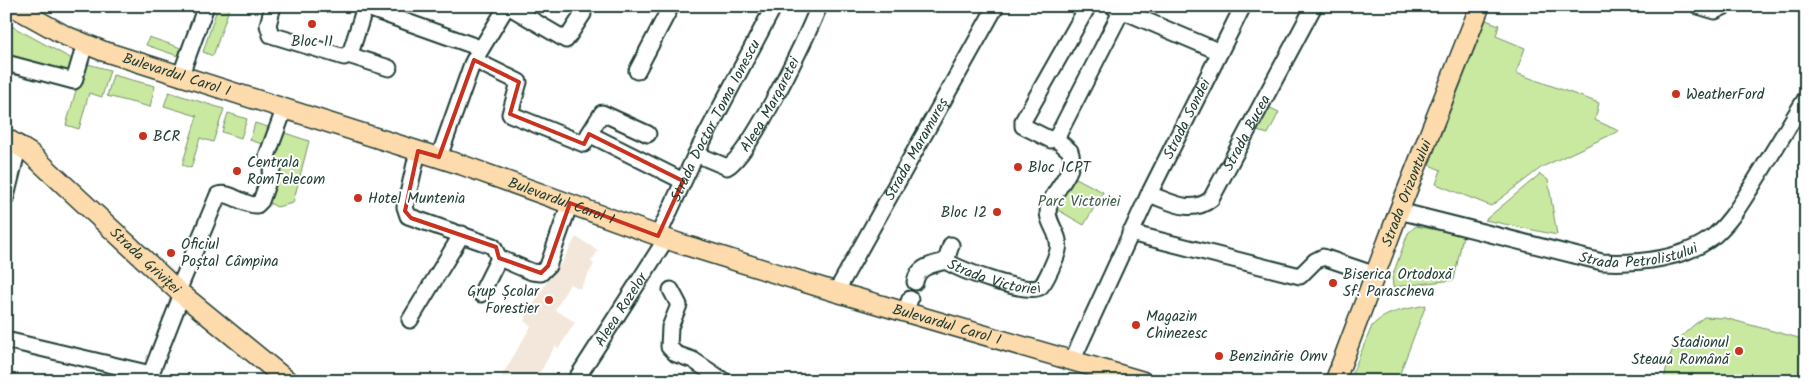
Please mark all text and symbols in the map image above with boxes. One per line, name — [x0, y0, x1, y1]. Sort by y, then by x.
marker: Bloc 11 — [306, 18, 318, 30]
place label: Bloc 11 — [291, 30, 333, 54]
street label: Strada Doctor Toma Ionescu — [665, 35, 767, 206]
street label: Bulevardul Carol I — [119, 47, 234, 104]
street label: Aleea Margaretei — [734, 52, 807, 158]
street label: Strada Sondei — [1157, 74, 1218, 163]
place label: WeatherFord — [1686, 83, 1765, 107]
marker: WeatherFord — [1670, 88, 1682, 100]
street label: Strada Bucea — [1217, 91, 1278, 176]
street label: Strada Maramureș — [879, 93, 956, 205]
place label: BCR — [153, 125, 181, 149]
marker: BCR — [137, 130, 149, 142]
street label: Strada Orizontului — [1376, 135, 1439, 250]
place label: Centrala RomTelecom — [247, 151, 325, 192]
place label: Bloc ICPT — [1028, 156, 1092, 180]
marker: Bloc ICPT — [1012, 161, 1024, 173]
marker: Centrala RomTelecom — [231, 165, 243, 177]
street label: Bulevardul Carol I — [504, 171, 618, 232]
place label: Hotel Muntenia — [368, 187, 465, 211]
park label: Parc Victoriei — [1038, 190, 1122, 214]
marker: Hotel Muntenia — [352, 192, 364, 204]
place label: Bloc 12 — [941, 201, 987, 225]
marker: Bloc 12 — [991, 206, 1003, 218]
street label: Strada Griviței — [104, 222, 187, 302]
place label: Oficiul Poștal Câmpina — [181, 233, 279, 274]
street label: Strada Petrolistului — [1576, 236, 1703, 275]
marker: Oficiul Poștal Câmpina — [165, 247, 177, 259]
street label: Strada Victoriei — [943, 253, 1046, 302]
place label: Biserica Ortodoxă Sf. Parascheva — [1343, 263, 1454, 304]
street label: Aleea Rozelor — [589, 267, 655, 352]
marker: Biserica Ortodoxă Sf. Parascheva — [1327, 277, 1339, 289]
place label: Grup Școlar Forestier — [467, 280, 540, 321]
marker: Grup Școlar Forestier — [543, 294, 555, 306]
street label: Bulevardul Carol I — [889, 298, 1004, 353]
place label: Magazin Chinezesc — [1146, 305, 1208, 346]
marker: Magazin Chinezesc — [1130, 319, 1142, 331]
place label: Stadionul Steaua Română — [1632, 331, 1731, 372]
place label: Benzinărie Omv — [1229, 345, 1328, 369]
marker: Stadionul Steaua Română — [1733, 345, 1745, 357]
marker: Benzinărie Omv — [1213, 350, 1225, 362]

